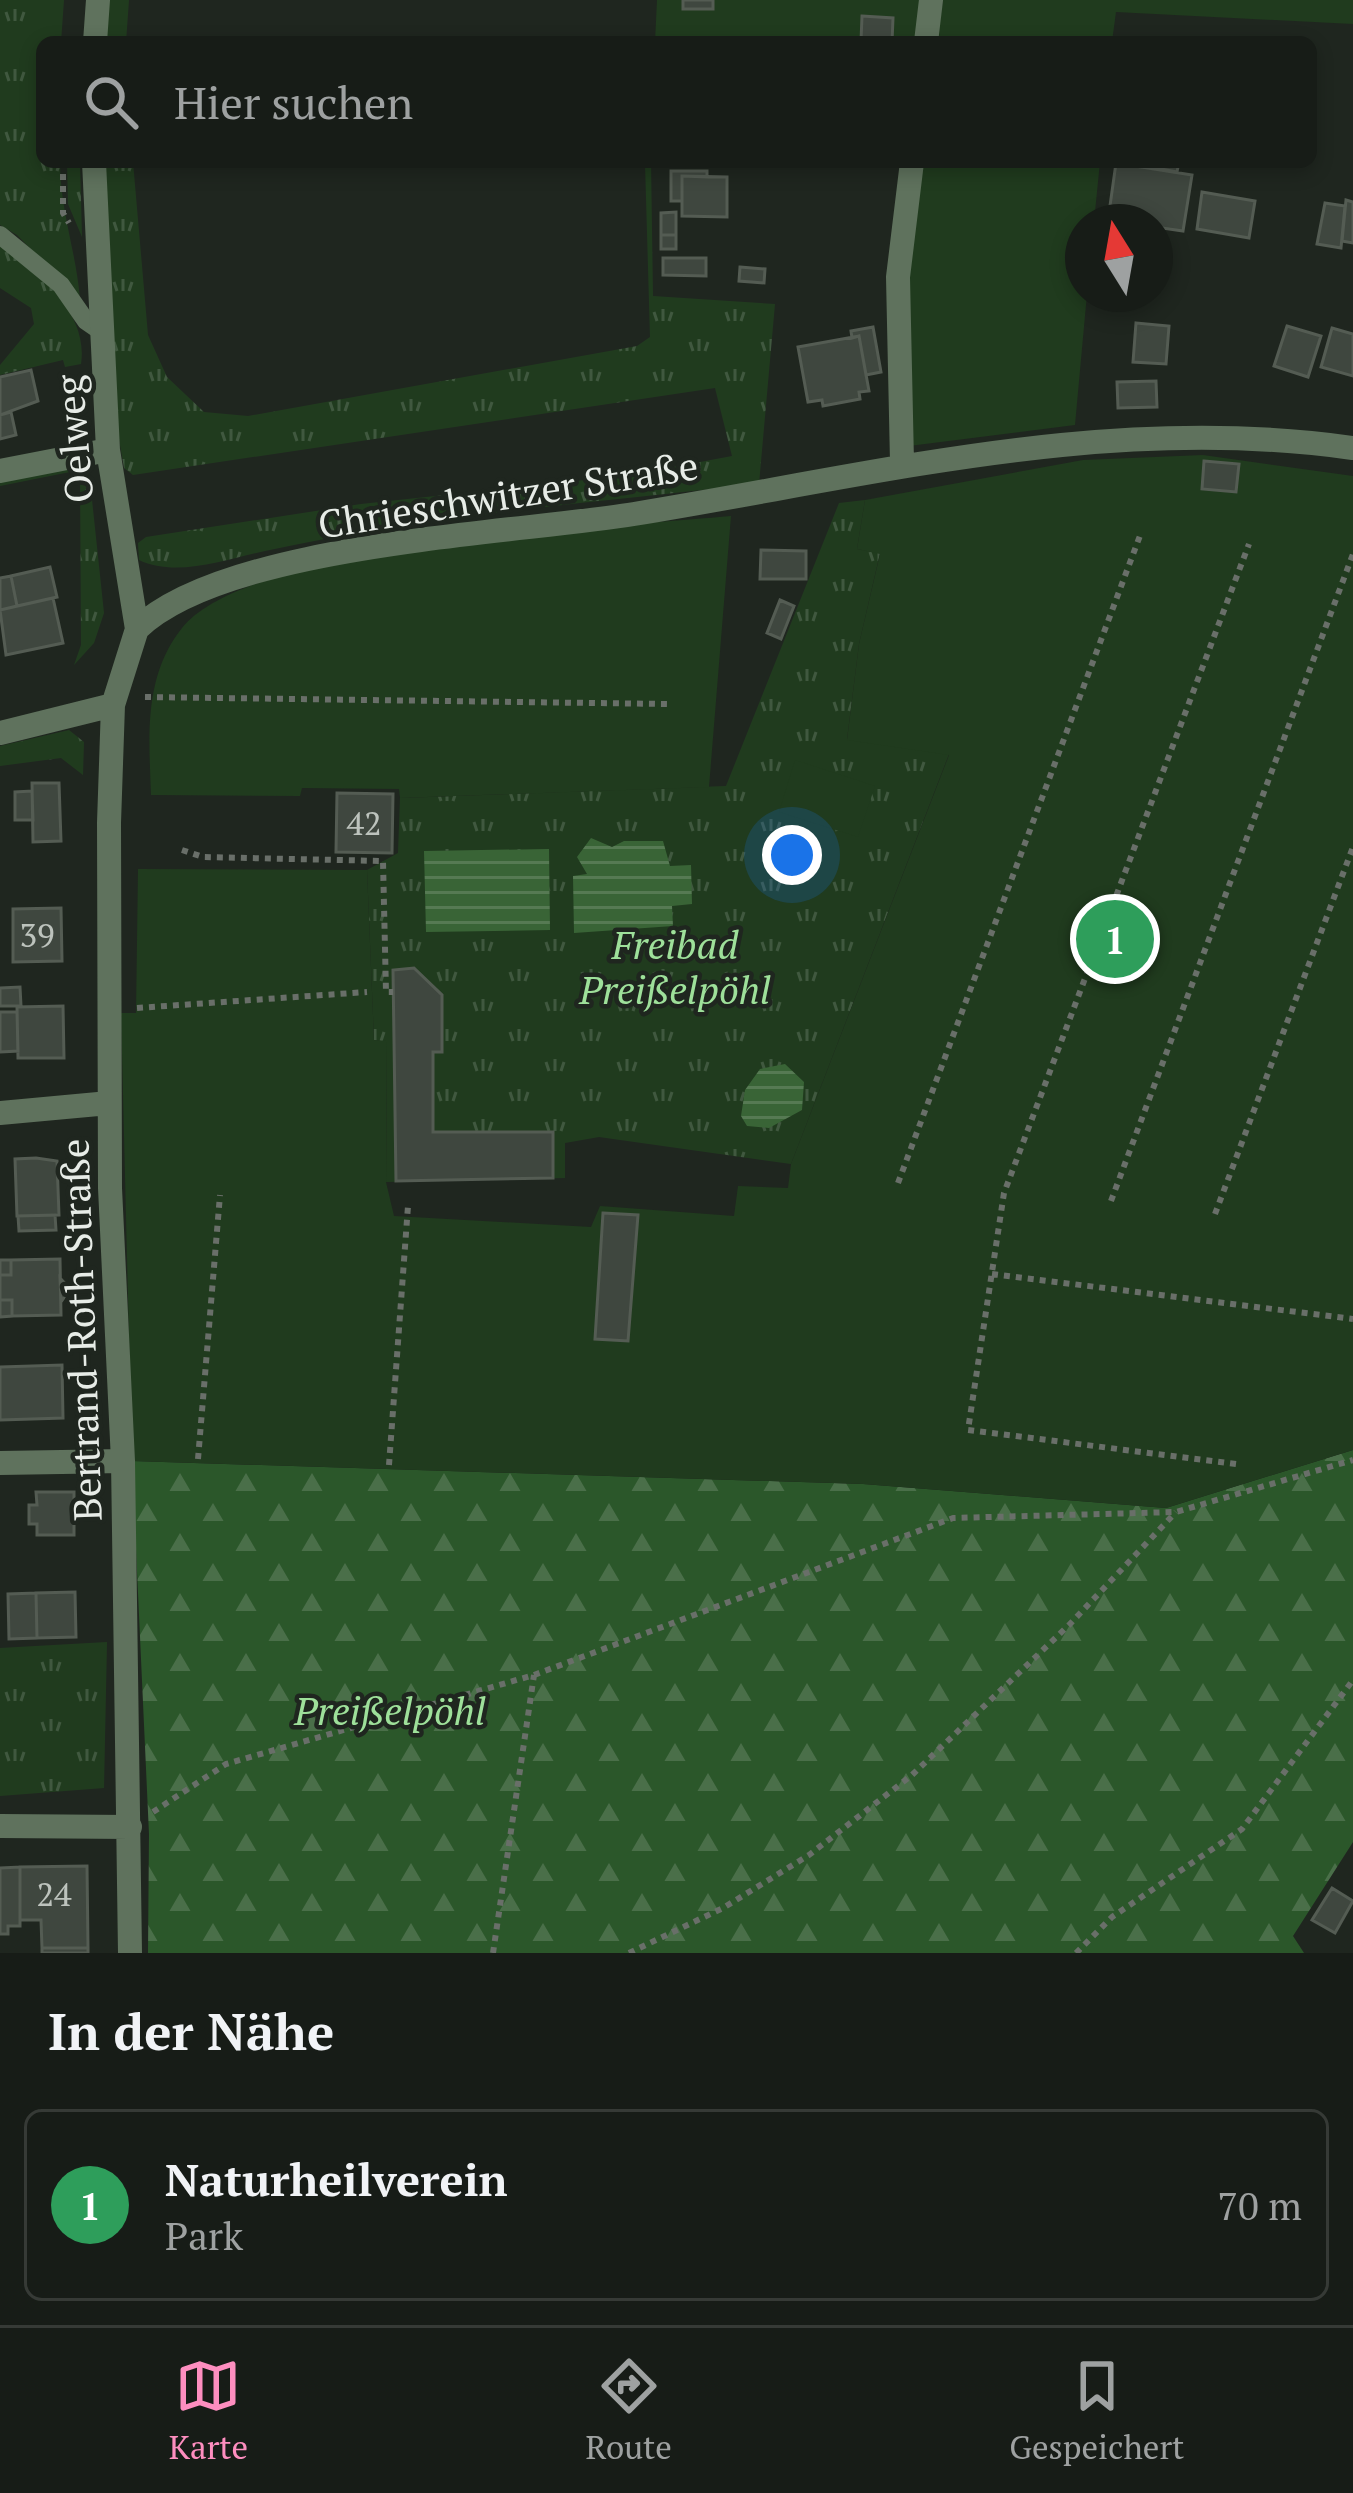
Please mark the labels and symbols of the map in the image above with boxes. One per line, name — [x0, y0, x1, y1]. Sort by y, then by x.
north arrow — [1065, 204, 1173, 312]
street label: Oelweg — [41, 372, 104, 505]
street label: Chrieschwitzer Straße — [314, 438, 702, 550]
house number: 42 — [346, 801, 382, 844]
your location — [762, 825, 822, 885]
pin: 1 — [1076, 894, 1154, 984]
house number: 39 — [19, 913, 55, 956]
park label: Freibad Preißelpöhl — [578, 918, 771, 1015]
street label: Bertrand-Roth-Straße — [47, 1138, 113, 1522]
park label: Preißelpöhl — [293, 1684, 486, 1736]
house number: 24 — [36, 1872, 72, 1915]

